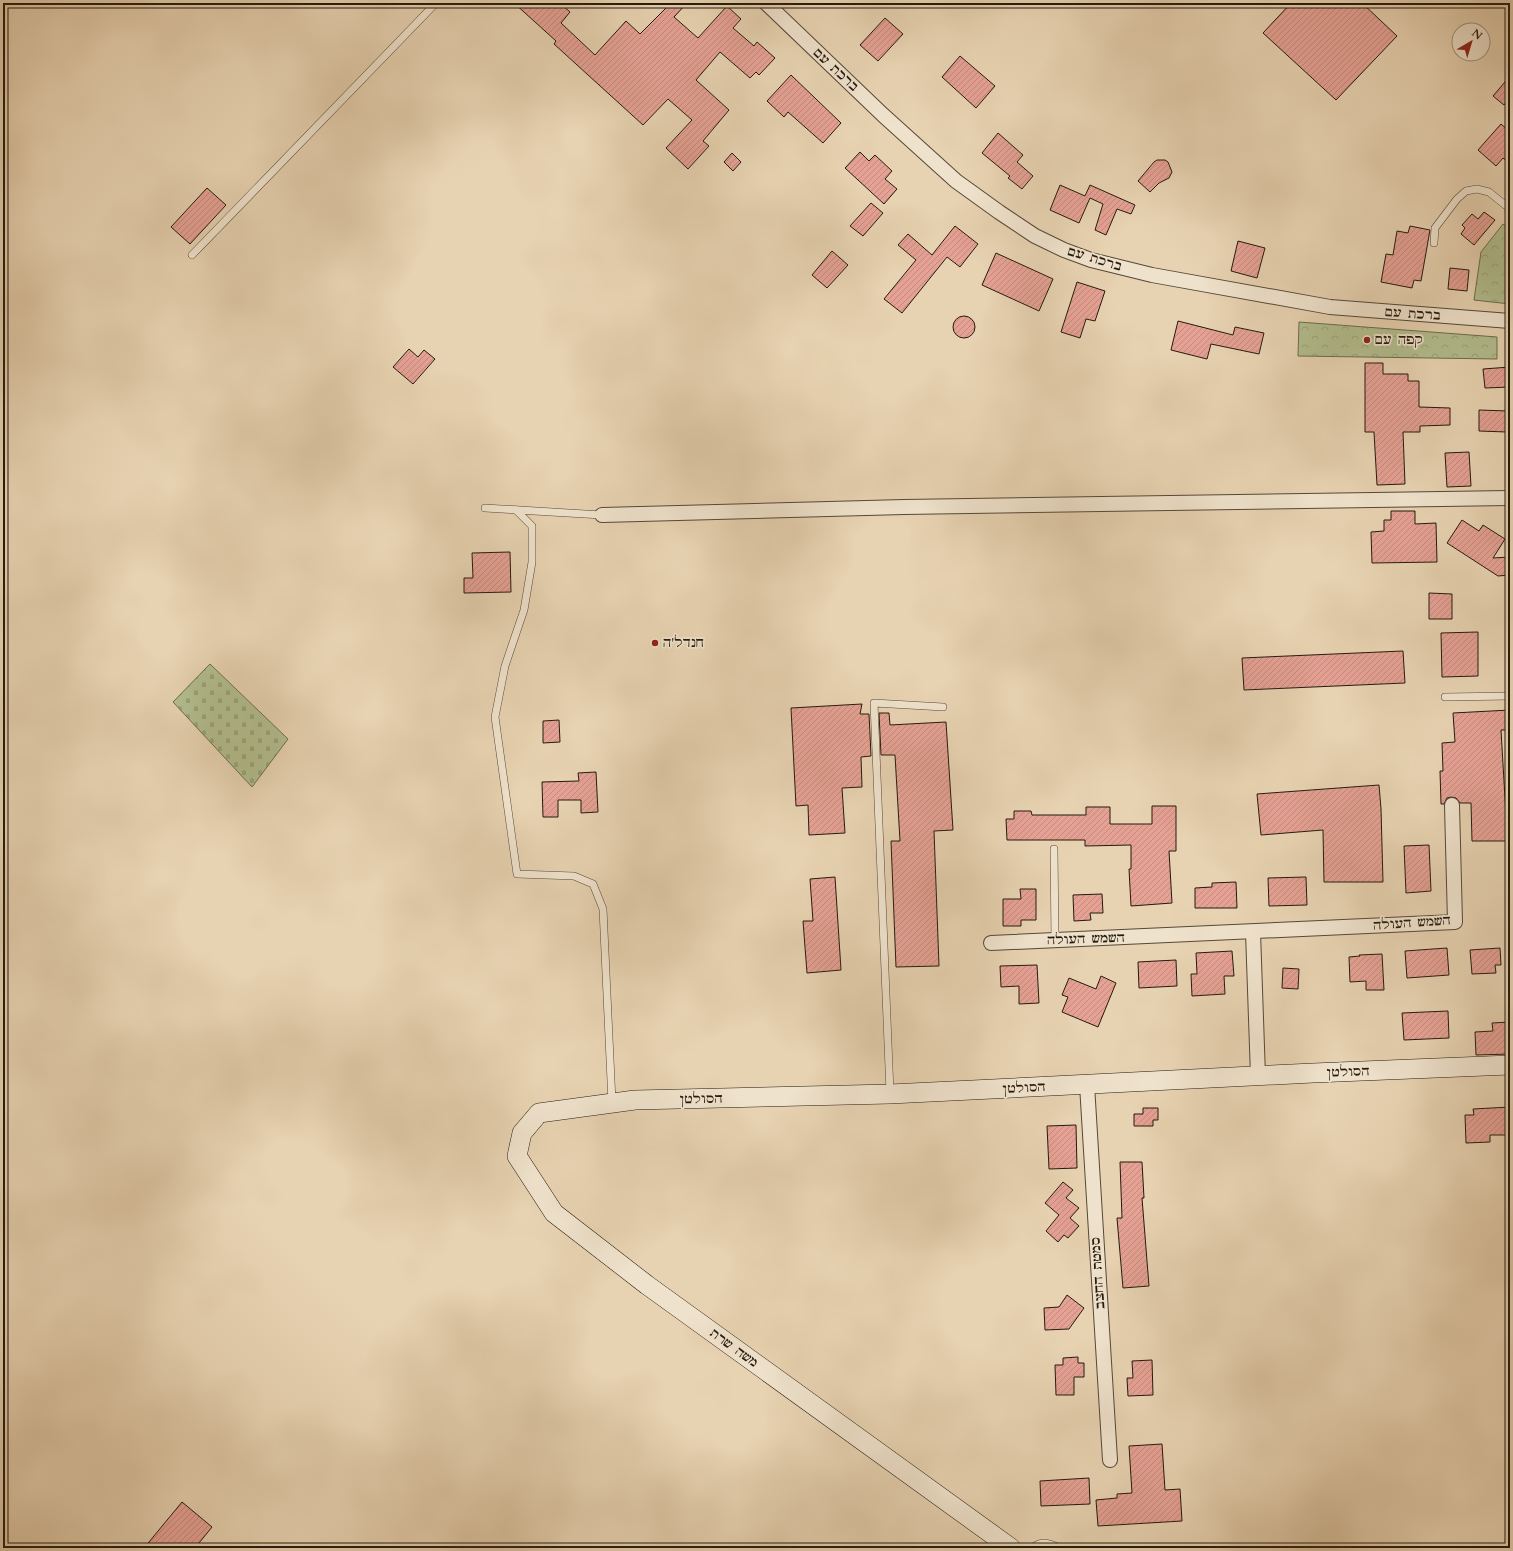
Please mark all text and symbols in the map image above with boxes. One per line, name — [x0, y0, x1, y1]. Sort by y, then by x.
north arrow — [1451, 22, 1491, 62]
text: N — [1468, 26, 1486, 44]
street label: ברכת עם — [809, 44, 863, 96]
street label: ברכת עם — [1066, 242, 1124, 276]
street label: ברכת עם — [1384, 303, 1442, 325]
place label: קפה עם — [1375, 331, 1423, 349]
marker: קפה עם — [1362, 335, 1372, 345]
place label: חנדל'ה — [663, 634, 704, 652]
marker: חנדל'ה — [650, 638, 660, 648]
street label: השמש העולה — [1373, 911, 1451, 935]
street label: השמש העולה — [1047, 929, 1125, 949]
street label: הסולטן — [1326, 1062, 1370, 1082]
street label: הסולטן — [1002, 1078, 1046, 1098]
street label: הסולטן — [679, 1090, 723, 1108]
street label: סמטת החצב — [1086, 1236, 1110, 1310]
street label: משה שרת — [706, 1324, 762, 1372]

